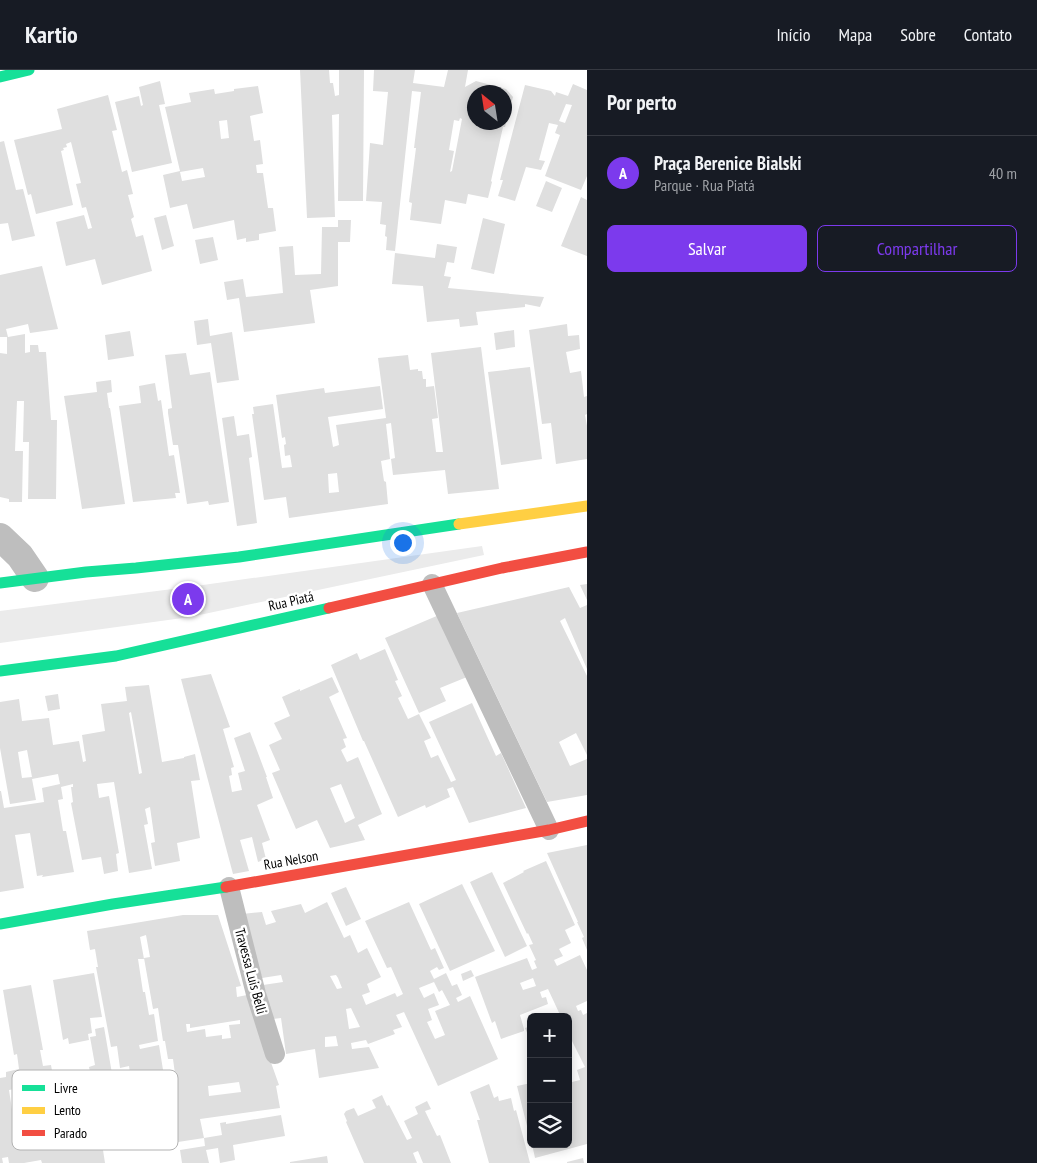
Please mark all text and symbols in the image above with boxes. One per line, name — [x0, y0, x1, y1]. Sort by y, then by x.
text: Kartio — [25, 19, 78, 50]
text: Início — [776, 23, 810, 46]
text: Mapa — [838, 23, 872, 46]
text: Sobre — [900, 23, 936, 46]
text: Contato — [964, 23, 1012, 46]
north arrow — [467, 85, 512, 130]
text: Por perto — [607, 89, 677, 116]
text: Praça Berenice Bialski — [654, 151, 802, 175]
text: A — [619, 163, 627, 183]
text: 40 m — [989, 163, 1017, 183]
text: Parque · Rua Piatá — [654, 175, 755, 195]
button: Salvar — [607, 225, 807, 272]
button: Compartilhar — [817, 225, 1017, 272]
your location — [390, 530, 416, 556]
pin: A — [172, 580, 204, 618]
street label: Rua Piatá — [267, 587, 315, 615]
street label: Rua Nelson — [262, 846, 320, 874]
street label: Travessa Luis Belli — [231, 926, 271, 1016]
map controls — [527, 1013, 572, 1148]
button: + — [527, 1013, 572, 1058]
button: − — [527, 1058, 572, 1103]
legend — [12, 1070, 178, 1150]
text: Livre — [54, 1079, 78, 1097]
text: Lento — [54, 1101, 81, 1119]
button: layers — [527, 1103, 572, 1148]
text: Parado — [54, 1124, 87, 1142]

